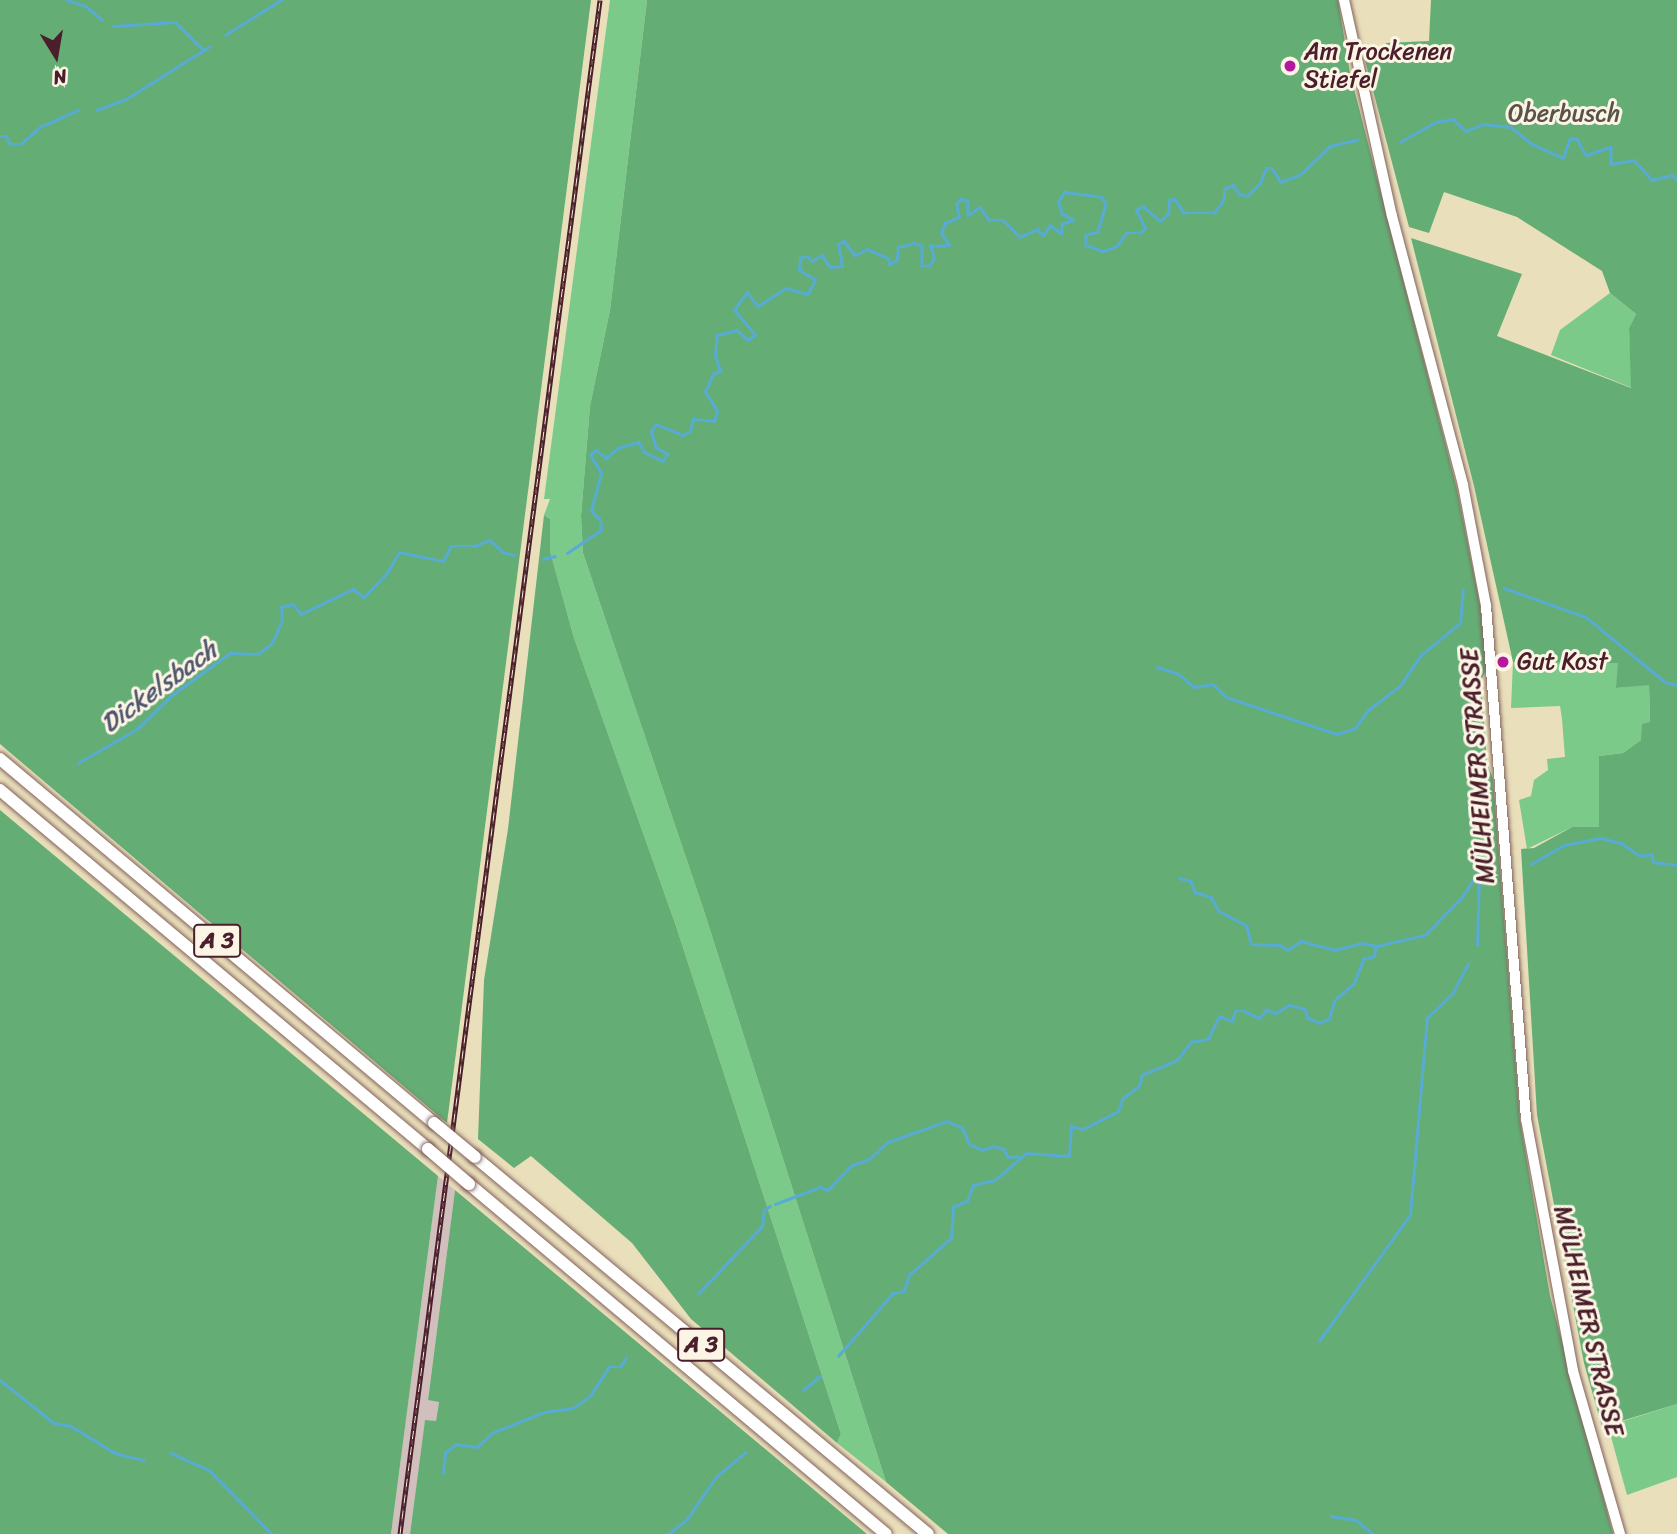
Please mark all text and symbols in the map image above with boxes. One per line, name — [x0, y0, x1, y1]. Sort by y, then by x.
north arrow — [21, 21, 91, 91]
place label: Am Trockenen Stiefel — [1304, 38, 1452, 94]
marker: Am Trockenen Stiefel — [1282, 58, 1298, 74]
text: N — [50, 60, 70, 95]
park label: Oberbusch — [1508, 100, 1620, 128]
water label: Dickelsbach — [95, 634, 223, 740]
street label: MÜLHEIMER STRASSE — [1455, 646, 1501, 886]
place label: Gut Kost — [1517, 648, 1610, 676]
marker: Gut Kost — [1495, 654, 1511, 670]
road number: A 3 — [192, 922, 242, 960]
street label: MÜLHEIMER STRASSE — [1547, 1201, 1629, 1441]
road number: A 3 — [676, 1326, 726, 1364]

